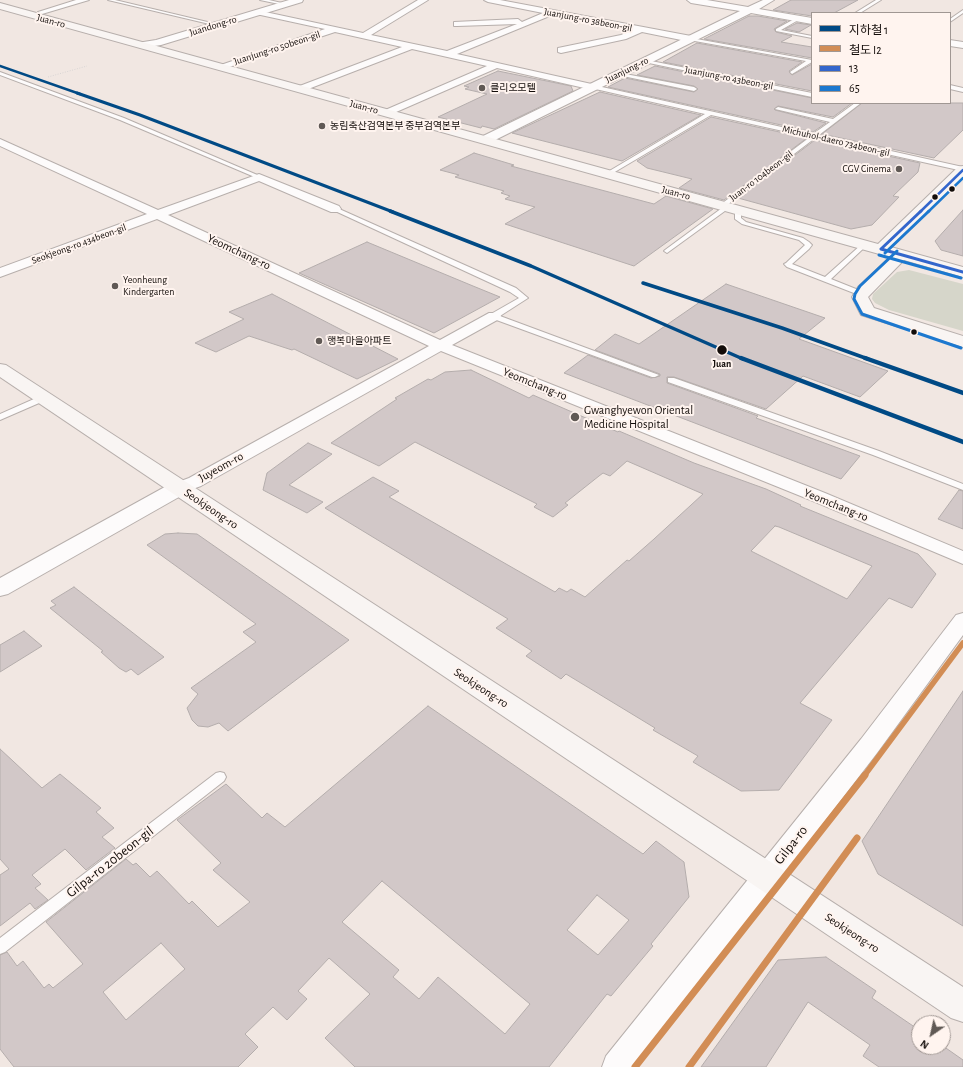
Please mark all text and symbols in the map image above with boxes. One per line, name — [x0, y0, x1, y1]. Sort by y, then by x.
street label: Juanjung-ro 38beon-gil — [543, 6, 633, 34]
street label: Juan-ro — [35, 11, 67, 31]
legend — [811, 12, 951, 104]
street label: Juandong-ro — [188, 13, 238, 39]
text: 지하철 1 — [849, 24, 888, 36]
street label: Juanjung-ro 50beon-gil — [232, 28, 322, 68]
text: 철도 I2 — [849, 44, 882, 56]
street label: Juanjung-ro — [603, 54, 651, 86]
text: 13 — [849, 62, 858, 74]
street label: Juanjung-ro 43beon-gil — [684, 64, 774, 92]
place label: 클리오모텔 — [490, 82, 536, 94]
text: 65 — [849, 82, 860, 94]
marker: 클리오모텔 — [477, 83, 487, 93]
street label: Juan-ro — [348, 97, 380, 117]
place label: 농림축산검역본부 중부검역본부 — [330, 120, 460, 132]
marker: 농림축산검역본부 중부검역본부 — [317, 121, 327, 131]
street label: Michuhol-daero 734beon-gil — [781, 123, 891, 159]
street label: Juan-ro 104beon-gil — [727, 148, 795, 204]
place label: CGV Cinema — [843, 163, 891, 175]
marker: CGV Cinema — [894, 164, 904, 174]
street label: Juan-ro — [660, 183, 692, 203]
unlabelled marker — [947, 184, 957, 194]
unlabelled marker — [930, 192, 940, 202]
street label: Seokjeong-ro 434beon-gil — [30, 221, 128, 267]
street label: Yeomchang-ro — [205, 231, 273, 273]
place label: Yeonheung Kindergarten — [123, 274, 174, 298]
marker: Yeonheung Kindergarten — [110, 281, 120, 291]
unlabelled marker — [909, 327, 919, 337]
place label: 행복마을아파트 — [327, 335, 391, 347]
marker: 행복마을아파트 — [314, 336, 324, 346]
marker: Juan — [715, 343, 729, 357]
place label: Juan — [713, 358, 731, 370]
street label: Yeomchang-ro — [501, 365, 569, 403]
place label: Gwanghyewon Oriental Medicine Hospital — [584, 403, 693, 431]
marker: Gwanghyewon Oriental Medicine Hospital — [569, 411, 581, 423]
street label: Juyeom-ro — [196, 449, 246, 485]
street label: Seokjeong-ro — [181, 486, 241, 532]
street label: Yeomchang-ro — [802, 486, 870, 524]
street label: Seokjeong-ro — [451, 665, 511, 711]
street label: Gilpa-ro — [771, 822, 811, 868]
street label: Gilpa-ro 20beon-gil — [63, 823, 157, 901]
street label: Seokjeong-ro — [822, 910, 882, 956]
north arrow — [911, 1015, 951, 1055]
text: N — [918, 1038, 931, 1051]

